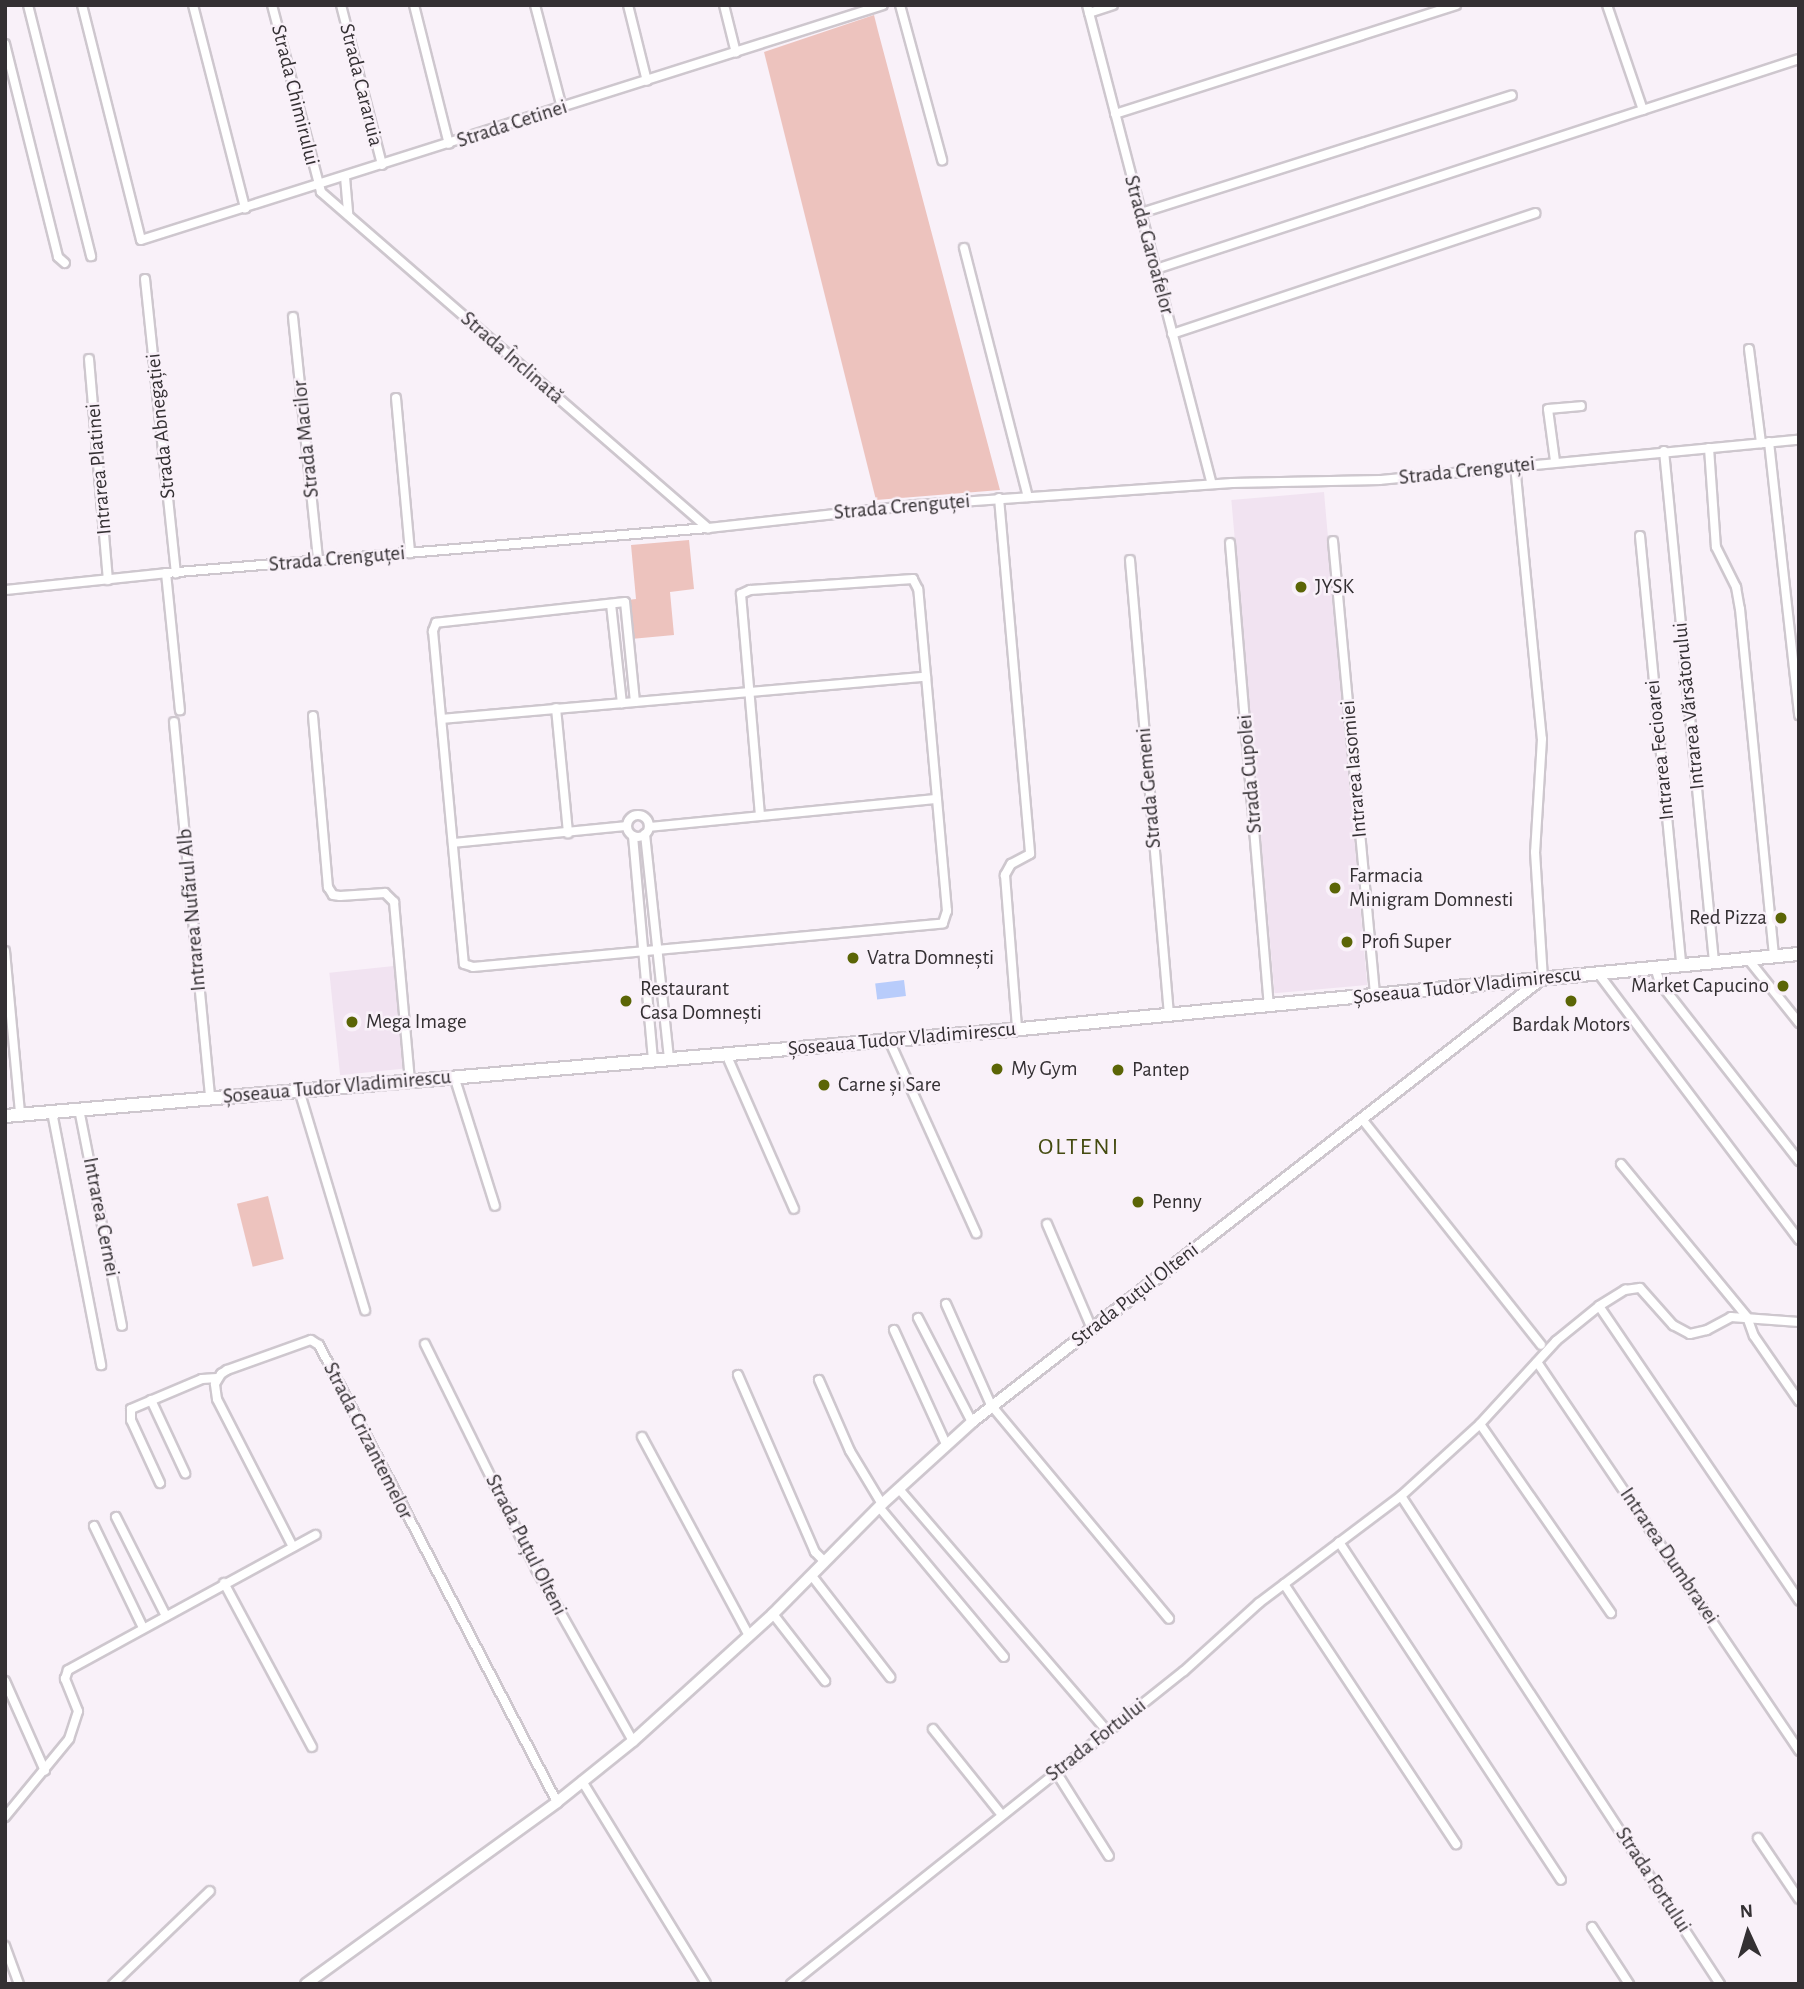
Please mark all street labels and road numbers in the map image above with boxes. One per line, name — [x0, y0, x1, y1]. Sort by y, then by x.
street label: Strada Cararuia — [334, 21, 388, 149]
street label: Strada Chimirului — [265, 22, 325, 168]
street label: Strada Cetinei — [454, 94, 570, 154]
street label: Strada Garoafelor — [1118, 173, 1180, 317]
street label: Strada Înclinată — [455, 306, 569, 410]
street label: Strada Abnegației — [141, 352, 181, 500]
street label: Strada Macilor — [287, 379, 325, 499]
street label: Intrarea Platinei — [81, 402, 117, 536]
street label: Strada Crenguței — [1398, 451, 1536, 491]
street label: Strada Crenguței — [833, 488, 971, 526]
street label: Strada Crenguței — [268, 540, 406, 578]
street label: Intrarea Vărsătorului — [1668, 621, 1710, 791]
street label: Intrarea Fecioarei — [1640, 678, 1680, 822]
street label: Intrarea Iasomiei — [1335, 699, 1373, 839]
street label: Strada Cupolei — [1232, 714, 1268, 834]
street label: Strada Gemeni — [1131, 727, 1167, 849]
street label: Intrarea Nufărul Alb — [172, 828, 212, 992]
street label: Șoseaua Tudor Vladimirescu — [1352, 962, 1582, 1010]
street label: Șoseaua Tudor Vladimirescu — [787, 1016, 1017, 1062]
street label: Șoseaua Tudor Vladimirescu — [222, 1064, 452, 1110]
street label: Intrarea Cernei — [77, 1155, 125, 1279]
street label: Strada Puțul Olteni — [1066, 1237, 1204, 1353]
street label: Strada Crizantemelor — [318, 1358, 418, 1524]
street label: Strada Puțul Olteni — [480, 1470, 572, 1620]
street label: Intrarea Dumbravei — [1614, 1483, 1724, 1629]
street label: Strada Fortului — [1041, 1693, 1151, 1787]
street label: Strada Fortului — [1610, 1823, 1696, 1937]

